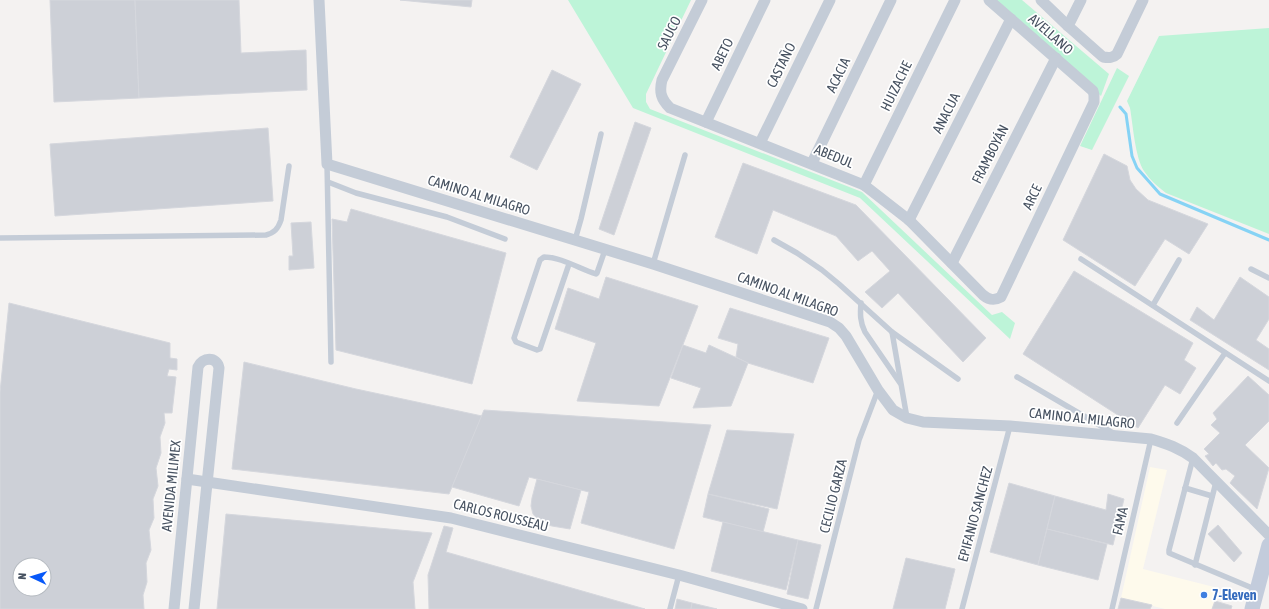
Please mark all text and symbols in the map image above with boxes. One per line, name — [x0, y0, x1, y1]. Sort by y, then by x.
street label: AVELLANO — [1026, 10, 1076, 58]
street label: SAUCO — [654, 14, 684, 52]
street label: ABETO — [707, 35, 737, 73]
street label: CASTAÑO — [763, 40, 799, 90]
street label: ACACIA — [823, 55, 853, 95]
street label: HUIZACHE — [877, 58, 915, 114]
street label: ANACUA — [929, 90, 963, 136]
street label: FRAMBOYÁN — [968, 122, 1012, 186]
street label: ABEDUL — [812, 141, 857, 171]
street label: CAMINO AL MILAGRO — [426, 172, 532, 218]
street label: ARCE — [1019, 182, 1045, 212]
street label: CAMINO AL MILAGRO — [735, 268, 841, 320]
street label: CAMINO AL MILAGRO — [1028, 404, 1136, 432]
street label: AVENIDA MILIMEX — [158, 439, 184, 532]
street label: CECILIO GARZA — [816, 457, 850, 535]
street label: EPIFANIO SANCHEZ — [955, 464, 995, 564]
street label: CARLOS ROUSSEAU — [452, 495, 550, 535]
street label: FAMA — [1109, 505, 1131, 537]
north arrow — [12, 557, 52, 597]
text: N — [16, 573, 28, 580]
place label: 7-Eleven — [1212, 587, 1257, 603]
marker: 7-Eleven — [1199, 590, 1209, 600]

